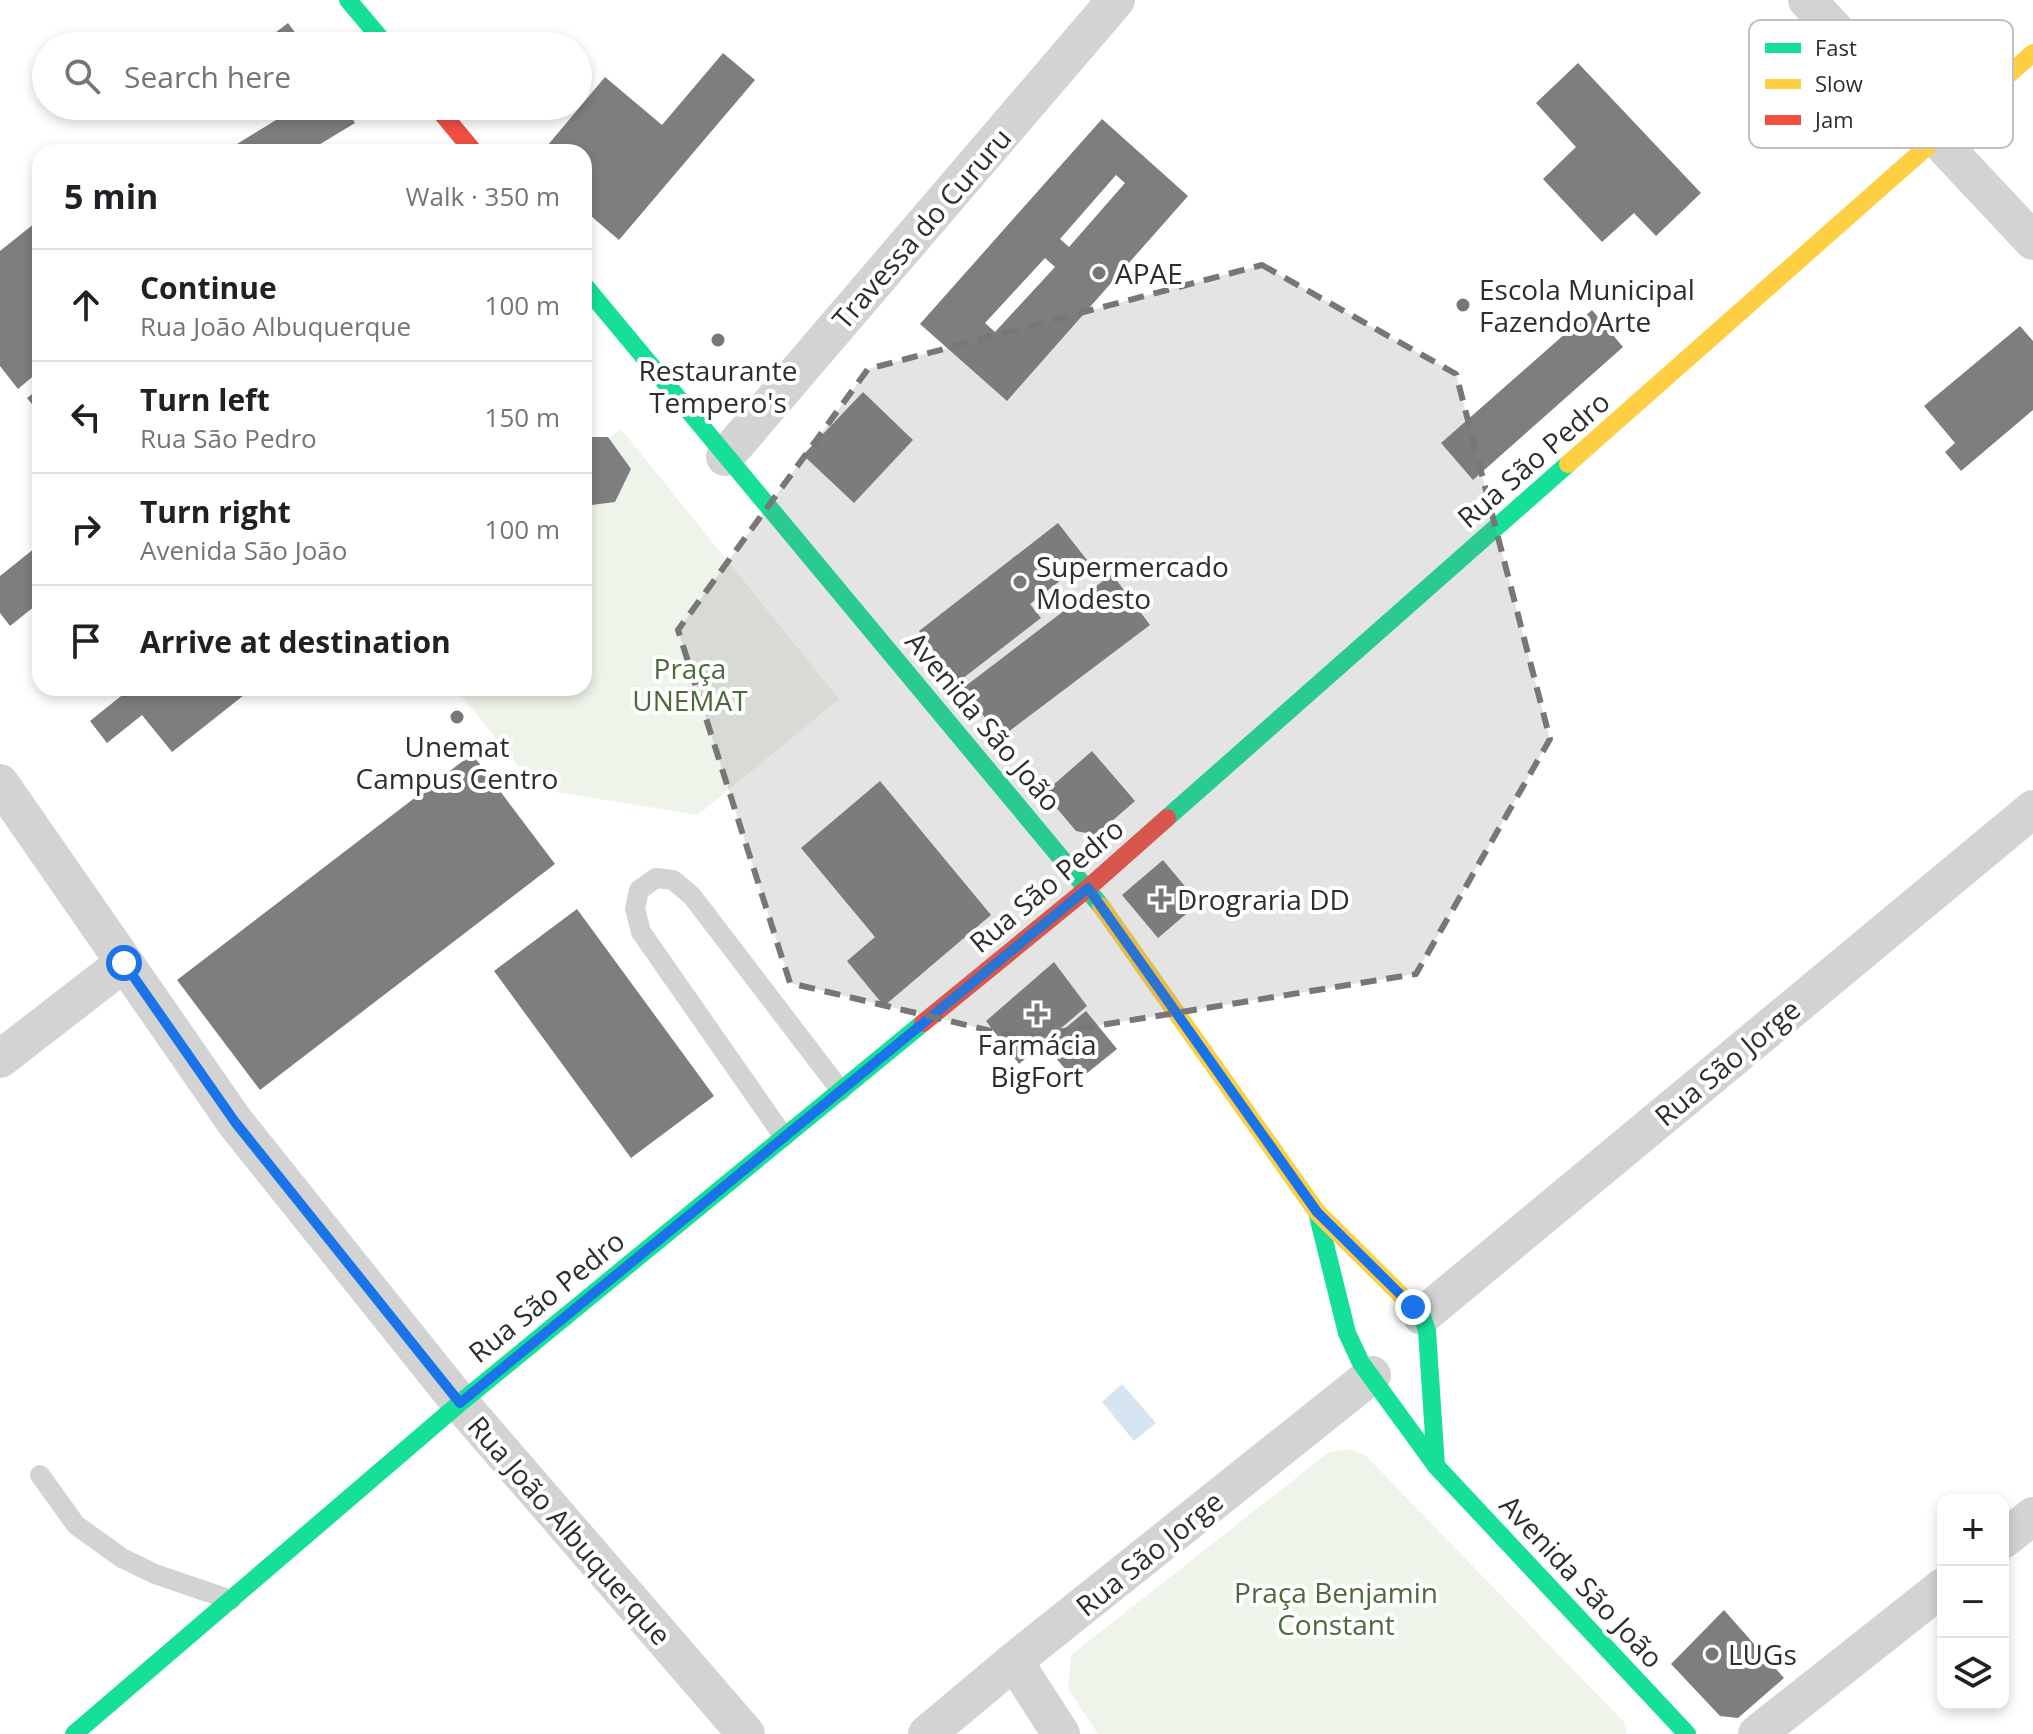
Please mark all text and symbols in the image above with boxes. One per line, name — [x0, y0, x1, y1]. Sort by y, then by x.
legend — [1749, 20, 2013, 148]
search box — [32, 32, 592, 120]
text: Fast — [1815, 32, 1857, 62]
icon: search — [60, 54, 104, 98]
text: Search here — [124, 56, 291, 97]
text: Slow — [1815, 68, 1863, 98]
text: Jam — [1813, 104, 1854, 134]
street label: Travessa do Cururu — [823, 119, 1019, 337]
text: 5 min — [64, 173, 158, 219]
text: Walk · 350 m — [406, 178, 560, 214]
place label: APAE — [1115, 254, 1183, 292]
marker: APAE — [1090, 264, 1108, 282]
text: Continue — [140, 267, 277, 308]
place label: Escola Municipal Fazendo Arte — [1479, 270, 1695, 340]
icon: ahead — [64, 283, 108, 327]
text: 100 m — [485, 287, 560, 323]
marker: Escola Municipal Fazendo Arte — [1454, 296, 1472, 314]
text: Rua João Albuquerque — [140, 308, 411, 344]
marker: Restaurante Tempero's — [709, 331, 727, 349]
place label: Restaurante Tempero's — [639, 351, 797, 421]
text: Turn left — [140, 379, 270, 420]
street label: Rua São Pedro — [1449, 382, 1617, 536]
icon: left — [64, 395, 108, 439]
text: 150 m — [485, 399, 560, 435]
text: Rua São Pedro — [140, 420, 317, 456]
text: Turn right — [140, 491, 291, 532]
icon: right — [64, 507, 108, 551]
text: 100 m — [485, 511, 560, 547]
text: Avenida São João — [140, 532, 347, 568]
place label: Supermercado Modesto — [1036, 547, 1229, 617]
marker: Supermercado Modesto — [1011, 573, 1029, 591]
icon: arrive — [64, 619, 108, 663]
text: Arrive at destination — [140, 621, 451, 662]
street label: Avenida São João — [898, 623, 1070, 819]
park label: Praça UNEMAT — [632, 649, 748, 719]
marker: Unemat Campus Centro — [448, 708, 466, 726]
place label: Unemat Campus Centro — [356, 727, 558, 797]
street label: Rua São Pedro — [961, 809, 1131, 961]
place label: Drograria DD — [1177, 880, 1350, 918]
marker: Drograria DD — [1152, 890, 1170, 908]
route start — [106, 945, 142, 981]
street label: Rua São Jorge — [1646, 990, 1808, 1134]
marker: Farmácia BigFort — [1028, 1005, 1046, 1023]
place label: Farmácia BigFort — [978, 1025, 1096, 1095]
street label: Rua São Pedro — [460, 1221, 632, 1371]
route end — [1395, 1289, 1431, 1325]
street label: Rua João Albuquerque — [460, 1407, 680, 1653]
street label: Rua São Jorge — [1067, 1482, 1231, 1624]
street label: Avenida São João — [1492, 1486, 1672, 1676]
map controls — [1937, 1494, 2009, 1710]
button: + — [1937, 1494, 2009, 1566]
button: − — [1937, 1566, 2009, 1638]
park label: Praça Benjamin Constant — [1234, 1573, 1438, 1643]
place label: LUGs — [1728, 1635, 1797, 1673]
button: layers — [1937, 1638, 2009, 1710]
marker: LUGs — [1703, 1645, 1721, 1663]

